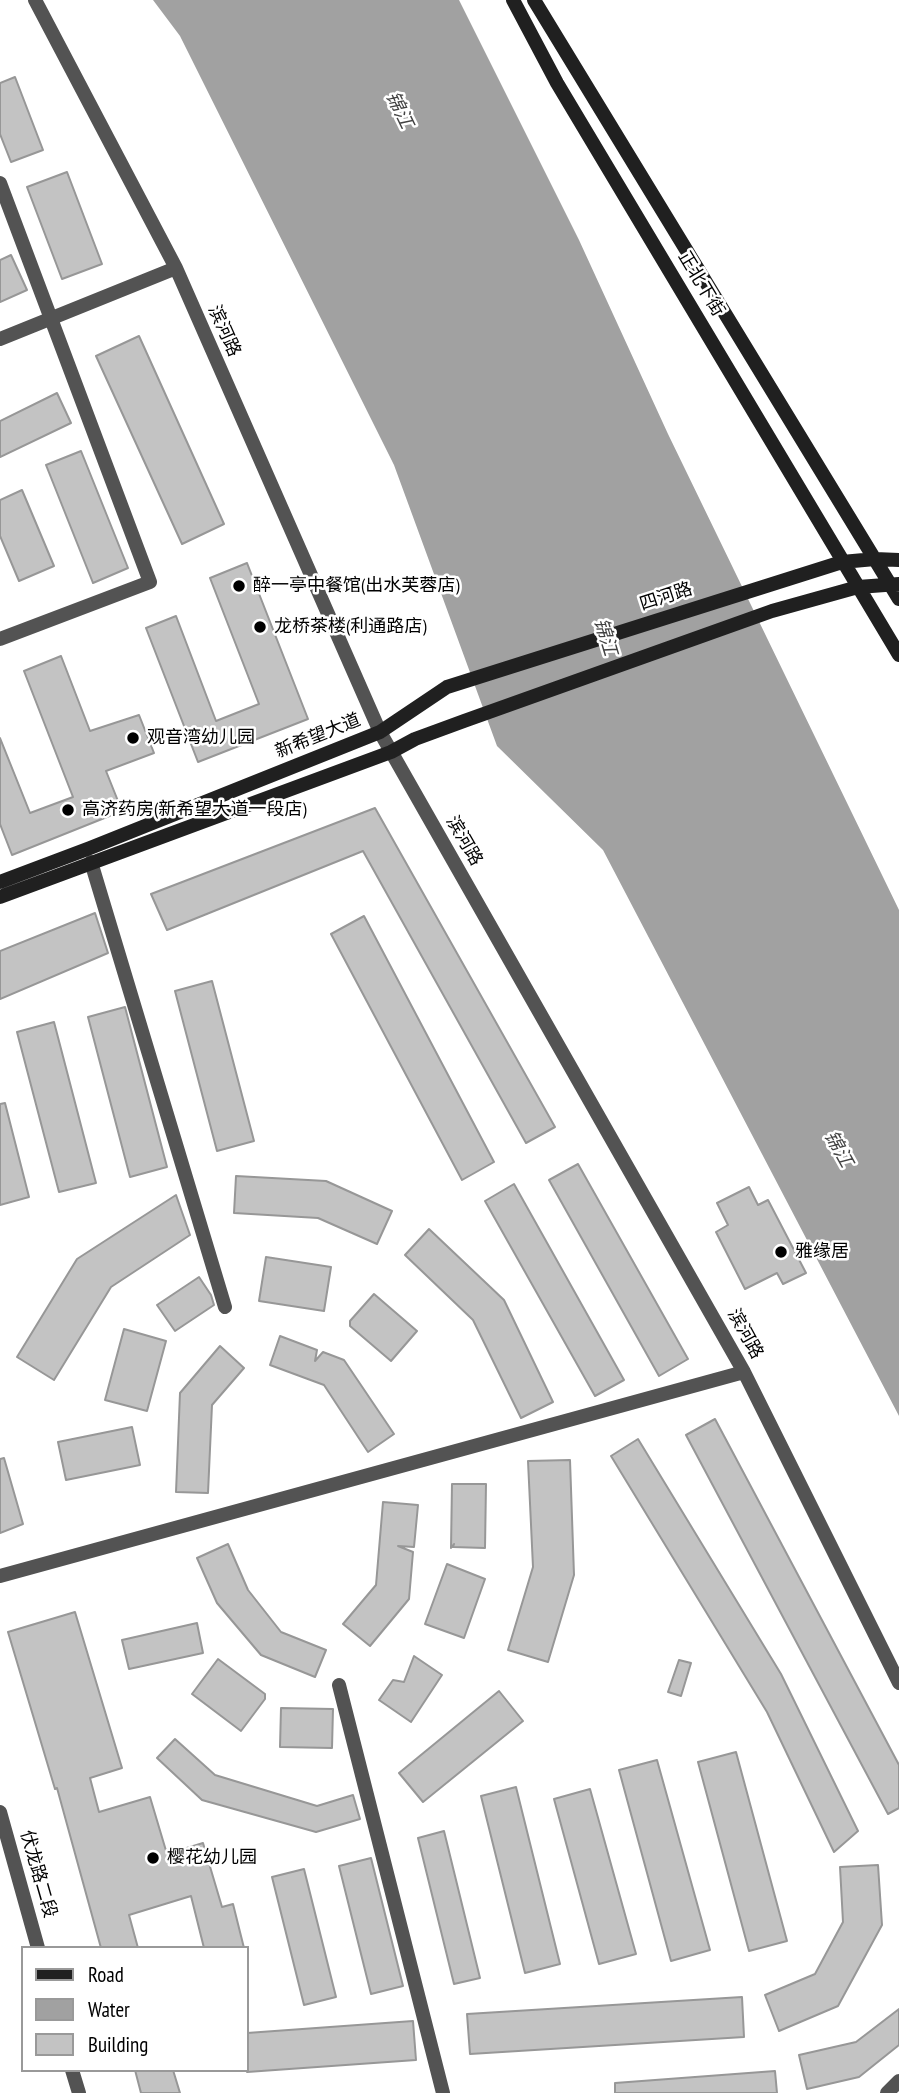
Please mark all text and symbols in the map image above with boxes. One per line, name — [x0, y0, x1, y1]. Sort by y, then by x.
water label: 锦江 — [380, 88, 418, 132]
street label: 正北下街 — [673, 248, 729, 320]
street label: 滨河路 — [203, 302, 245, 360]
place label: 醉一亭中餐馆(出水芙蓉店) — [253, 575, 459, 597]
marker: 醉一亭中餐馆(出水芙蓉店) — [231, 578, 247, 594]
street label: 四河路 — [637, 578, 695, 616]
water label: 锦江 — [589, 615, 621, 659]
place label: 龙桥茶楼(利通路店) — [274, 616, 426, 638]
marker: 龙桥茶楼(利通路店) — [252, 619, 268, 635]
street label: 新希望大道 — [272, 709, 364, 763]
place label: 观音湾幼儿园 — [147, 727, 255, 749]
marker: 观音湾幼儿园 — [125, 730, 141, 746]
place label: 高济药房(新希望大道一段店) — [82, 799, 306, 821]
marker: 高济药房(新希望大道一段店) — [60, 802, 76, 818]
street label: 滨河路 — [441, 812, 487, 870]
water label: 锦江 — [819, 1127, 857, 1171]
place label: 雅缘居 — [795, 1241, 849, 1263]
marker: 雅缘居 — [773, 1244, 789, 1260]
street label: 滨河路 — [722, 1305, 768, 1363]
street label: 伏龙路二段 — [15, 1828, 61, 1920]
place label: 樱花幼儿园 — [167, 1847, 257, 1869]
marker: 樱花幼儿园 — [145, 1850, 161, 1866]
legend — [21, 1946, 248, 2072]
text: Road — [88, 1961, 124, 1988]
text: Water — [88, 1996, 130, 2023]
text: Building — [88, 2031, 148, 2058]

